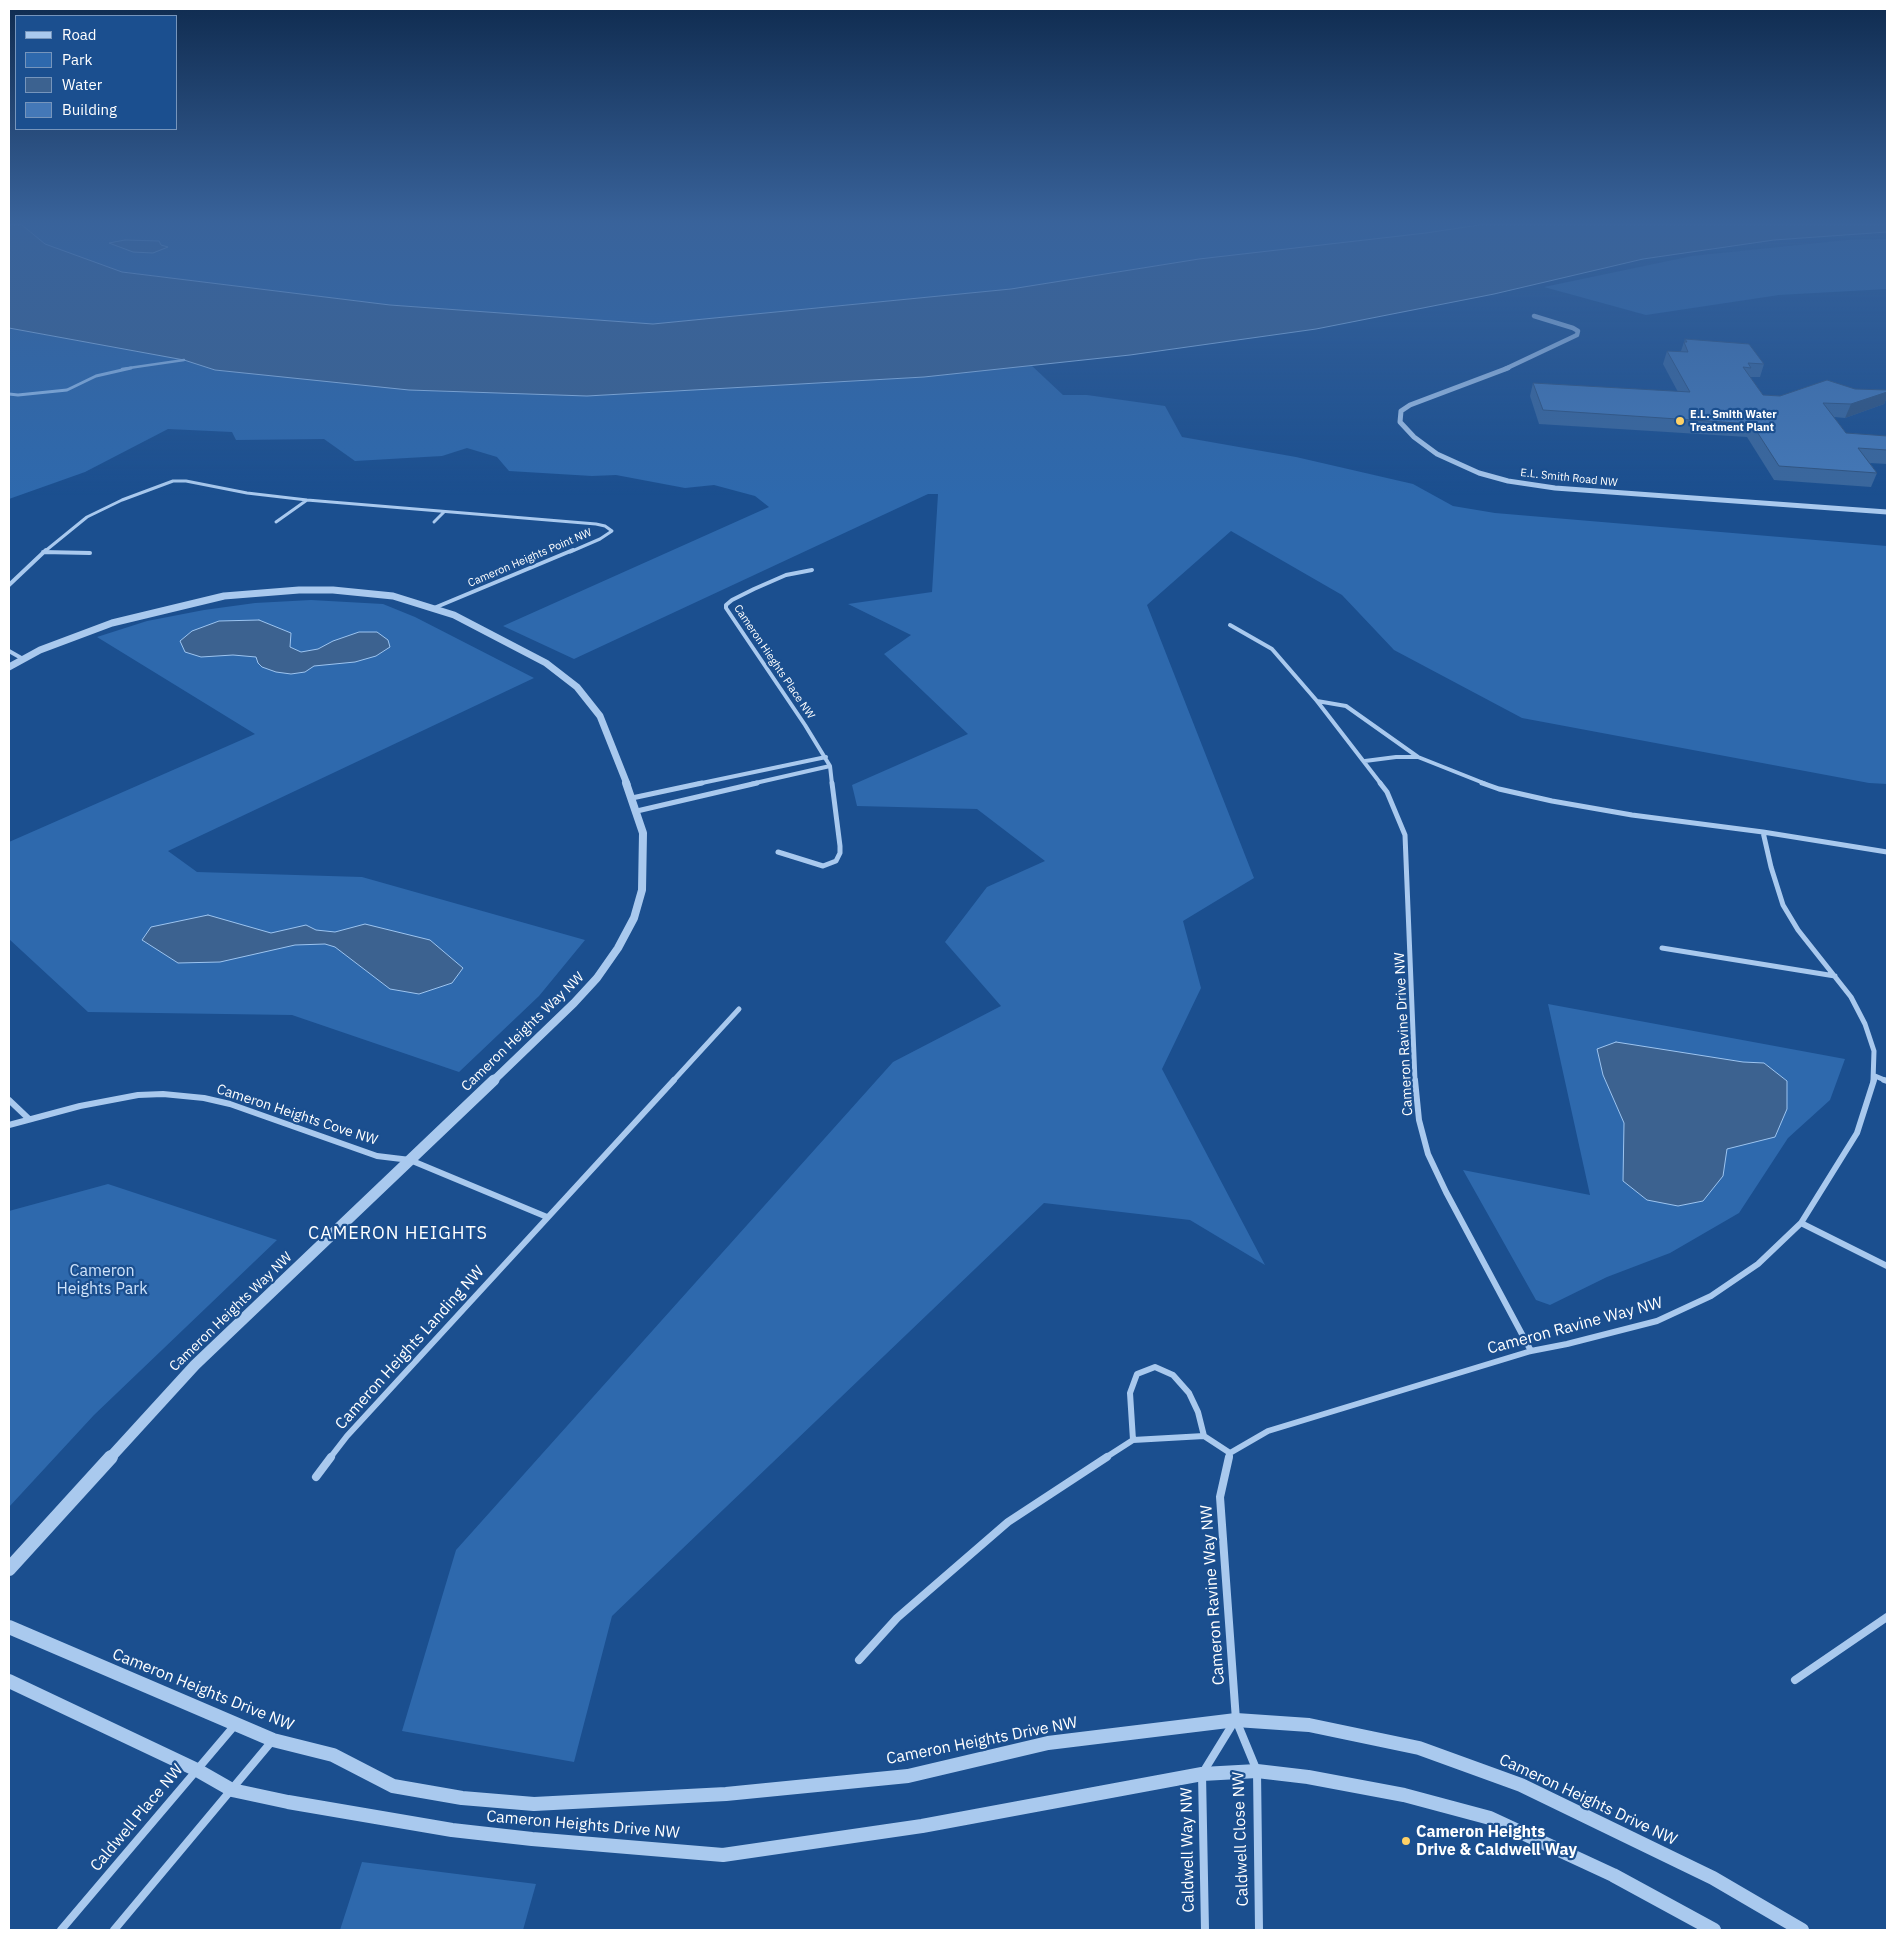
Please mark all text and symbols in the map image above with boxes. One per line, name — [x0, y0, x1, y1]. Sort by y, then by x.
legend — [15, 15, 178, 130]
text: Road — [62, 25, 97, 44]
text: Park — [62, 50, 92, 69]
text: Water — [62, 75, 102, 94]
text: Building — [62, 100, 117, 119]
place label: E.L. Smith Water Treatment Plant — [1690, 408, 1777, 434]
marker: E.L. Smith Water Treatment Plant — [1674, 415, 1686, 427]
street label: E.L. Smith Road NW — [1520, 466, 1618, 490]
street label: Cameron Heights Point NW — [466, 526, 594, 590]
street label: Cameron Hieghts Place NW — [731, 602, 817, 722]
street label: Cameron Ravine Drive NW — [1391, 952, 1417, 1116]
street label: Cameron Heights Way NW — [458, 969, 588, 1095]
street label: Cameron Heights Cove NW — [214, 1081, 380, 1149]
district label: CAMERON HEIGHTS — [306, 1223, 490, 1245]
street label: Cameron Heights Way NW — [166, 1249, 296, 1375]
park label: Cameron Heights Park — [56, 1261, 148, 1299]
street label: Cameron Heights Landing NW — [331, 1262, 489, 1434]
street label: Cameron Ravine Way NW — [1485, 1293, 1665, 1359]
street label: Cameron Ravine Way NW — [1197, 1504, 1229, 1686]
street label: Cameron Heights Drive NW — [109, 1645, 297, 1735]
street label: Cameron Heights Drive NW — [885, 1713, 1079, 1769]
street label: Cameron Heights Drive NW — [1496, 1750, 1680, 1850]
street label: Caldwell Place NW — [87, 1760, 187, 1876]
street label: Caldwell Close NW — [1229, 1771, 1253, 1907]
street label: Caldwell Way NW — [1177, 1787, 1199, 1913]
street label: Cameron Heights Drive NW — [485, 1807, 681, 1843]
place label: Cameron Heights Drive & Caldwell Way — [1416, 1822, 1577, 1860]
marker: Cameron Heights Drive & Caldwell Way — [1400, 1835, 1412, 1847]

